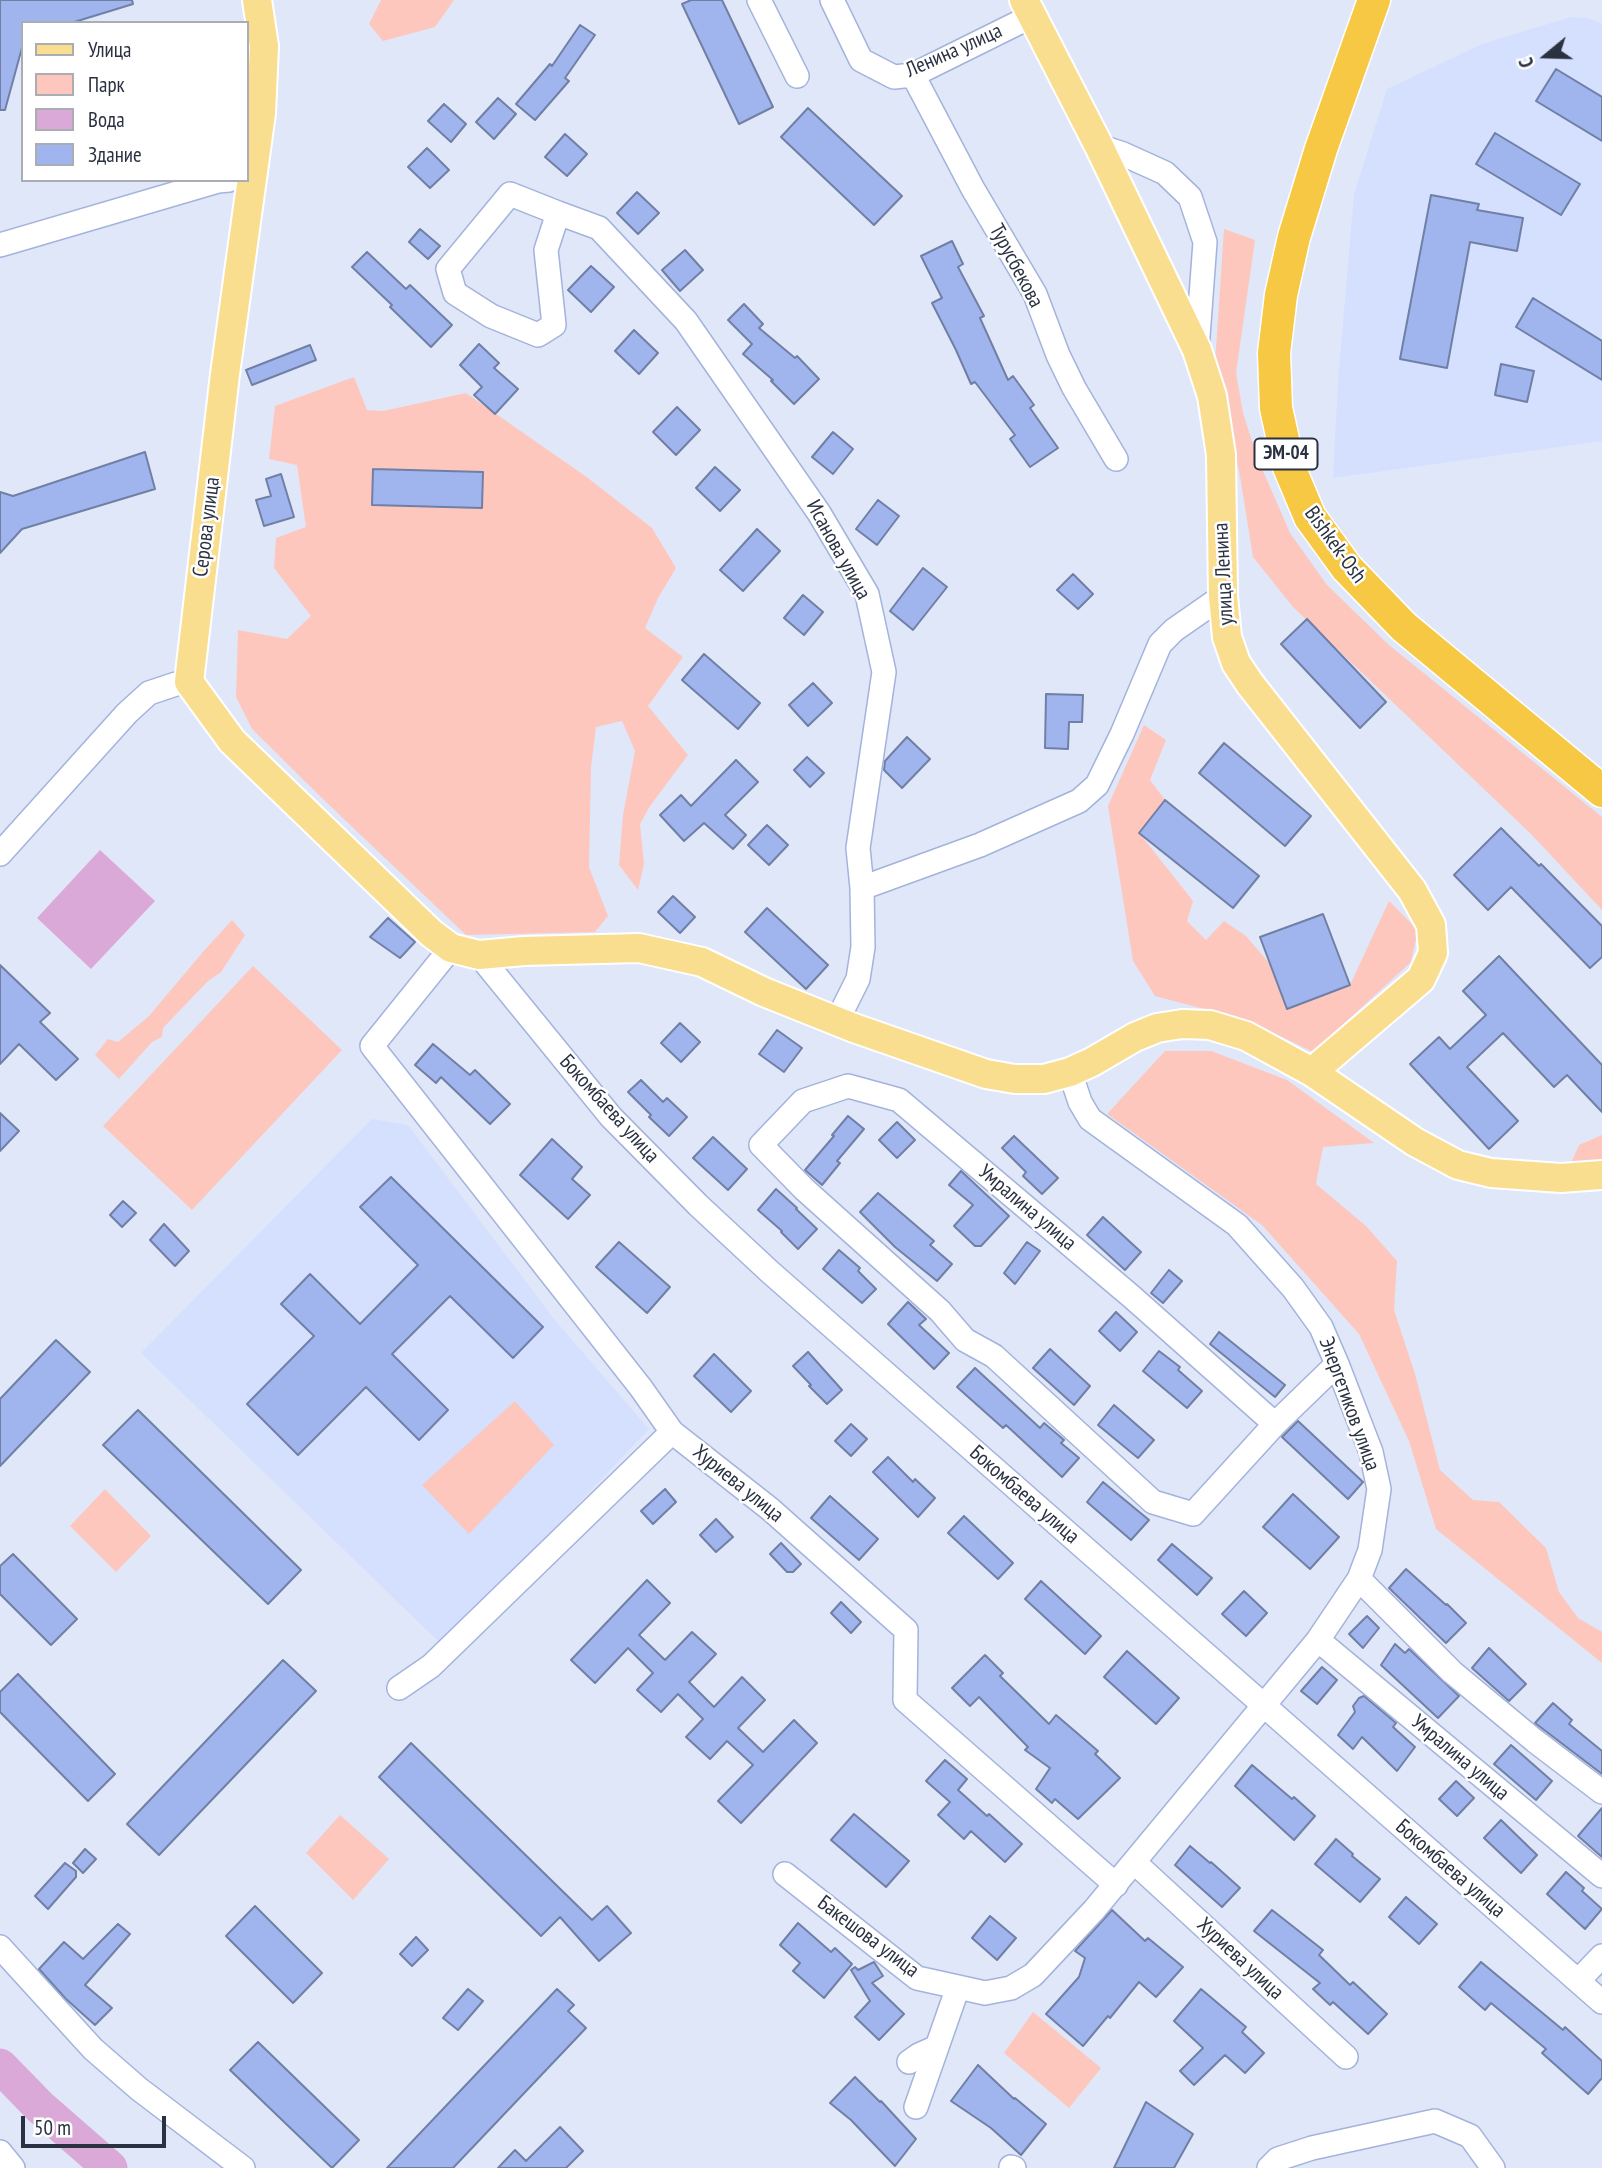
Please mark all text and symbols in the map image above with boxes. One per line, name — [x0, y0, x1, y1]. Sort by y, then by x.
street label: Ленина улица — [902, 19, 1006, 83]
legend — [21, 21, 248, 182]
north arrow — [1511, 21, 1581, 91]
text: Улица — [88, 36, 131, 63]
text: С — [1513, 55, 1539, 71]
text: Парк — [88, 71, 125, 98]
text: Вода — [88, 106, 125, 133]
text: Здание — [88, 141, 142, 168]
street label: Турусбекова — [984, 220, 1048, 312]
road number: ЭМ-04 — [1254, 438, 1318, 470]
street label: Серова улица — [188, 476, 226, 578]
street label: Исанова улица — [800, 496, 876, 604]
street label: Bishkek-Osh — [1299, 502, 1371, 588]
street label: улица Ленина — [1209, 522, 1239, 626]
street label: Бокомбаева улица — [554, 1050, 664, 1168]
street label: Умралина улица — [973, 1160, 1081, 1256]
street label: Энергетиков улица — [1313, 1334, 1385, 1474]
street label: Хуриева улица — [688, 1440, 788, 1528]
street label: Бокомбаева улица — [964, 1441, 1084, 1549]
street label: Умралина улица — [1406, 1710, 1514, 1806]
street label: Бокомбаева улица — [1390, 1815, 1510, 1923]
street label: Бакешова улица — [812, 1891, 924, 1983]
street label: Хуриева улица — [1192, 1913, 1288, 2005]
scale bar — [24, 2102, 170, 2146]
text: 50 m — [34, 2114, 71, 2141]

